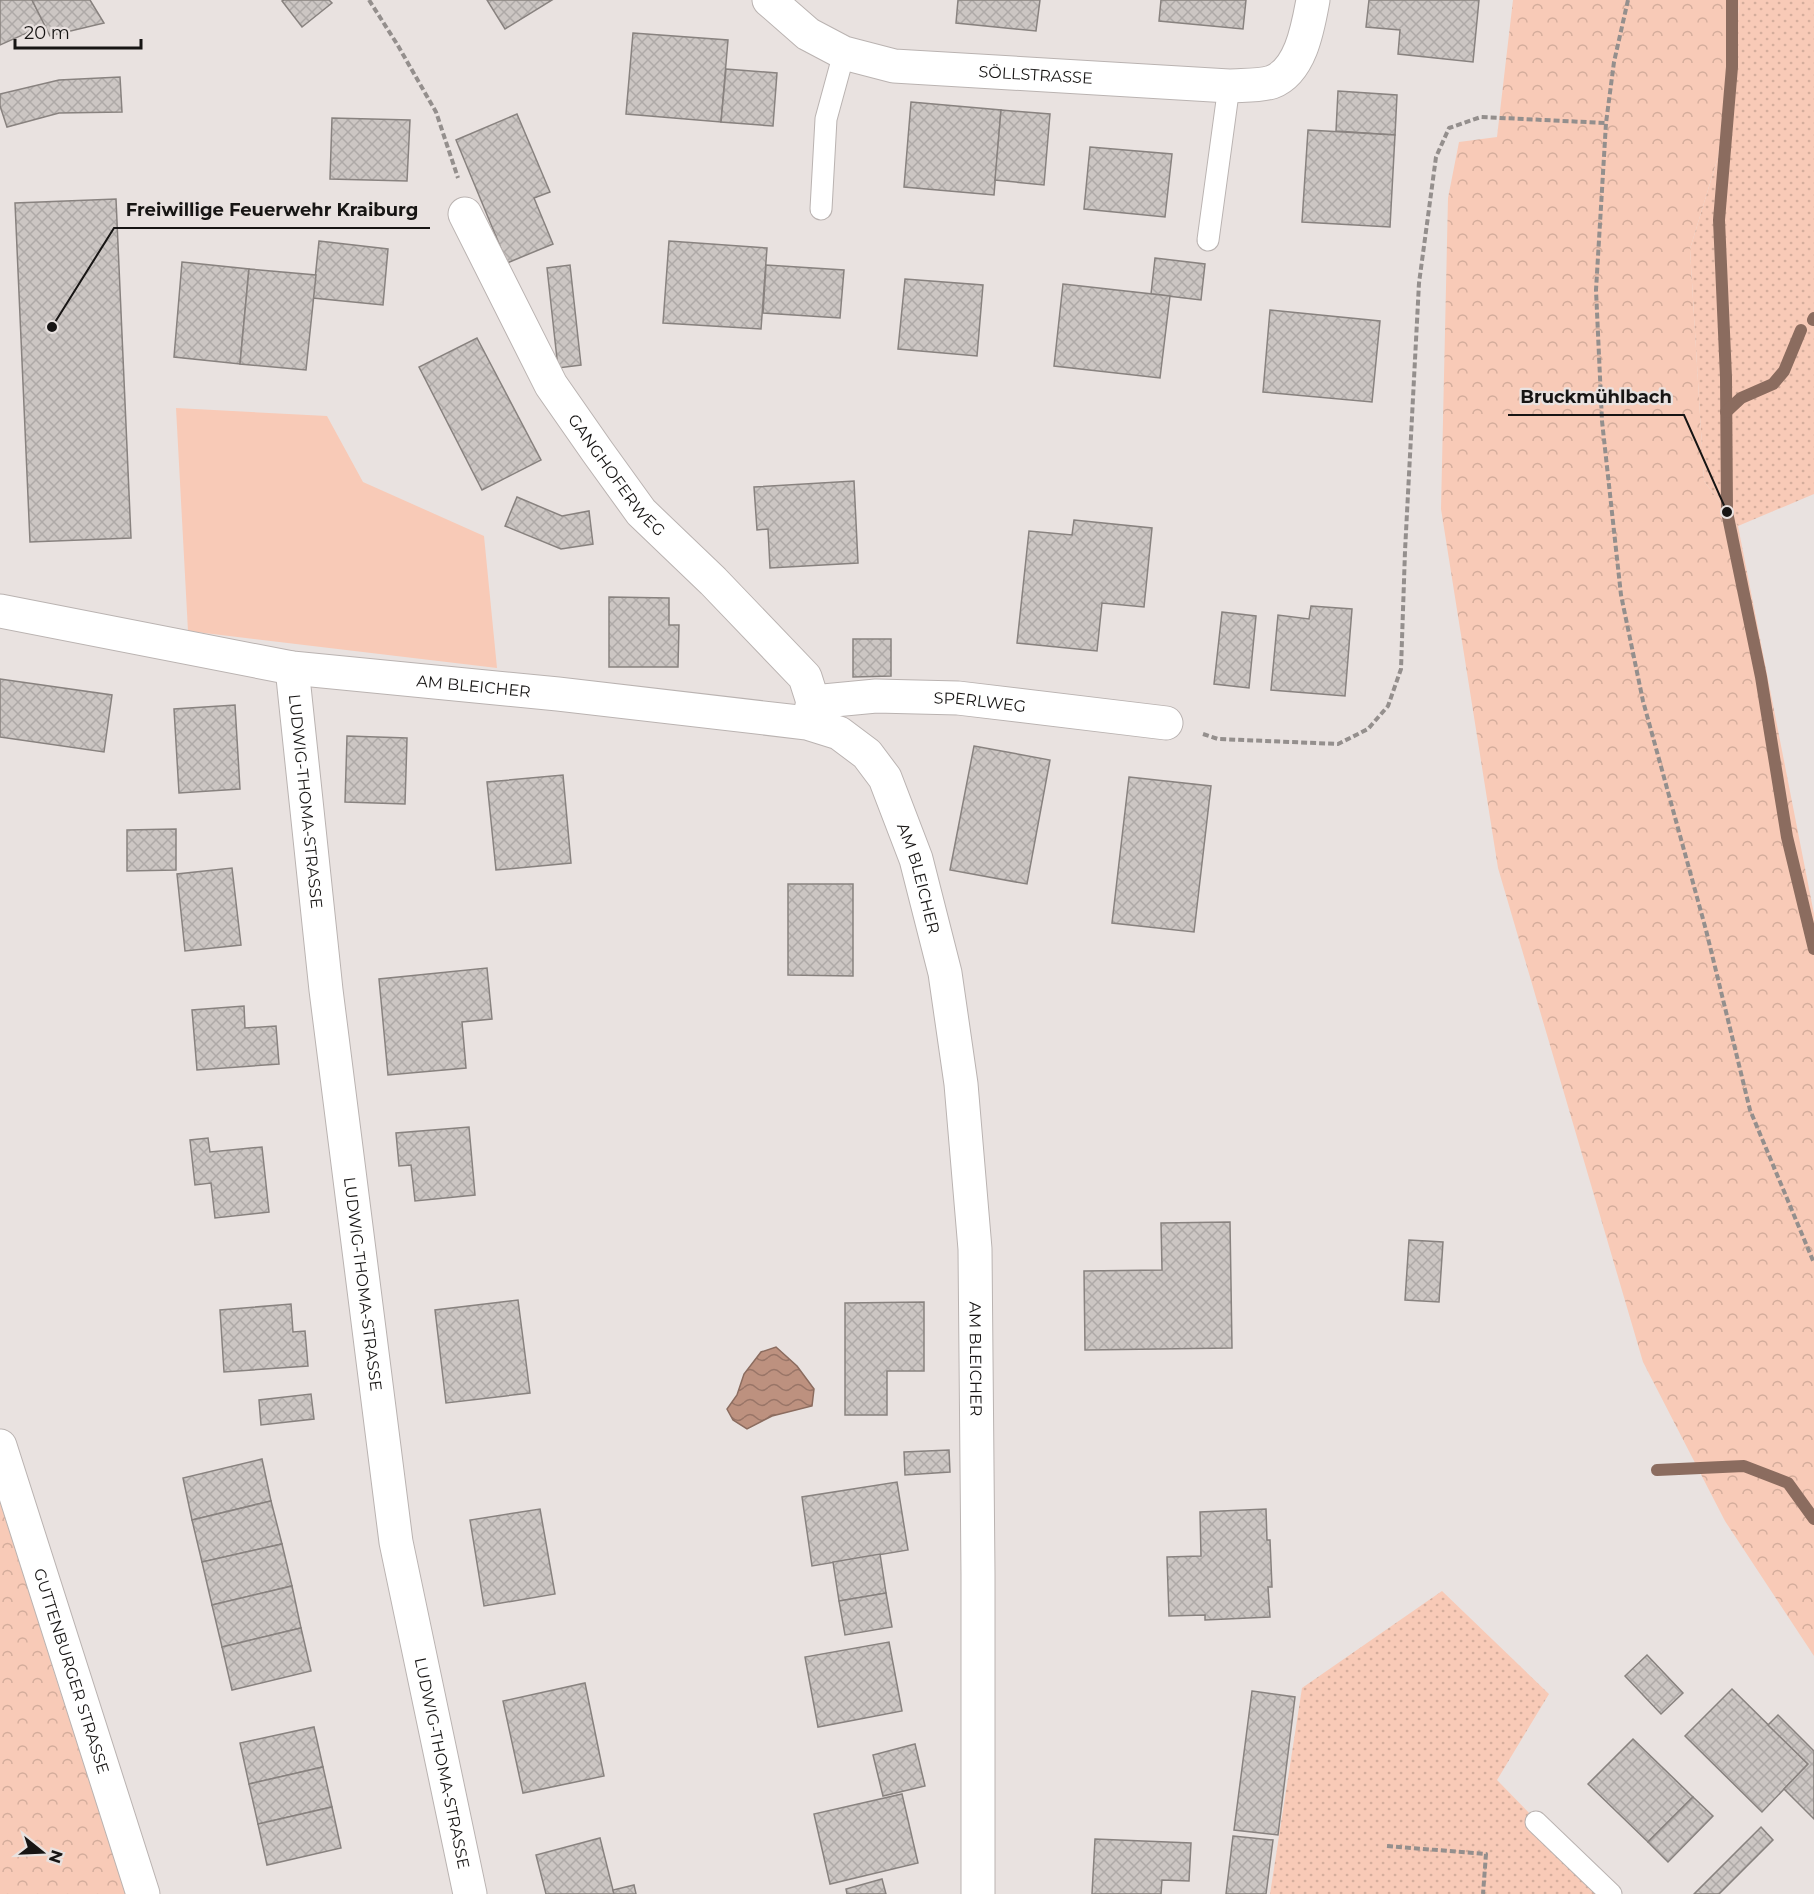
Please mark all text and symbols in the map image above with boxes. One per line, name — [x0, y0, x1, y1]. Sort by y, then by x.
scale bar — [15, 12, 141, 50]
text: 20 m — [24, 22, 70, 44]
street label: SÖLLSTRASSE — [978, 61, 1093, 87]
callout: Freiwillige Feuerwehr Kraiburg — [114, 192, 430, 228]
text: Freiwillige Feuerwehr Kraiburg — [126, 199, 418, 221]
callout: Bruckmühlbach — [1508, 379, 1684, 415]
text: Bruckmühlbach — [1520, 386, 1672, 408]
street label: GANGHOFERWEG — [564, 410, 669, 540]
street label: AM BLEICHER — [416, 671, 532, 701]
street label: SPERLWEG — [934, 688, 1027, 716]
street label: LUDWIG-THOMA-STRASSE — [285, 693, 327, 909]
street label: AM BLEICHER — [894, 820, 944, 936]
street label: LUDWIG-THOMA-STRASSE — [340, 1176, 386, 1392]
street label: AM BLEICHER — [966, 1301, 986, 1416]
street label: GUTTENBURGER STRASSE — [30, 1566, 113, 1776]
street label: LUDWIG-THOMA-STRASSE — [411, 1656, 474, 1870]
north arrow — [12, 1822, 72, 1882]
text: N — [45, 1847, 67, 1866]

